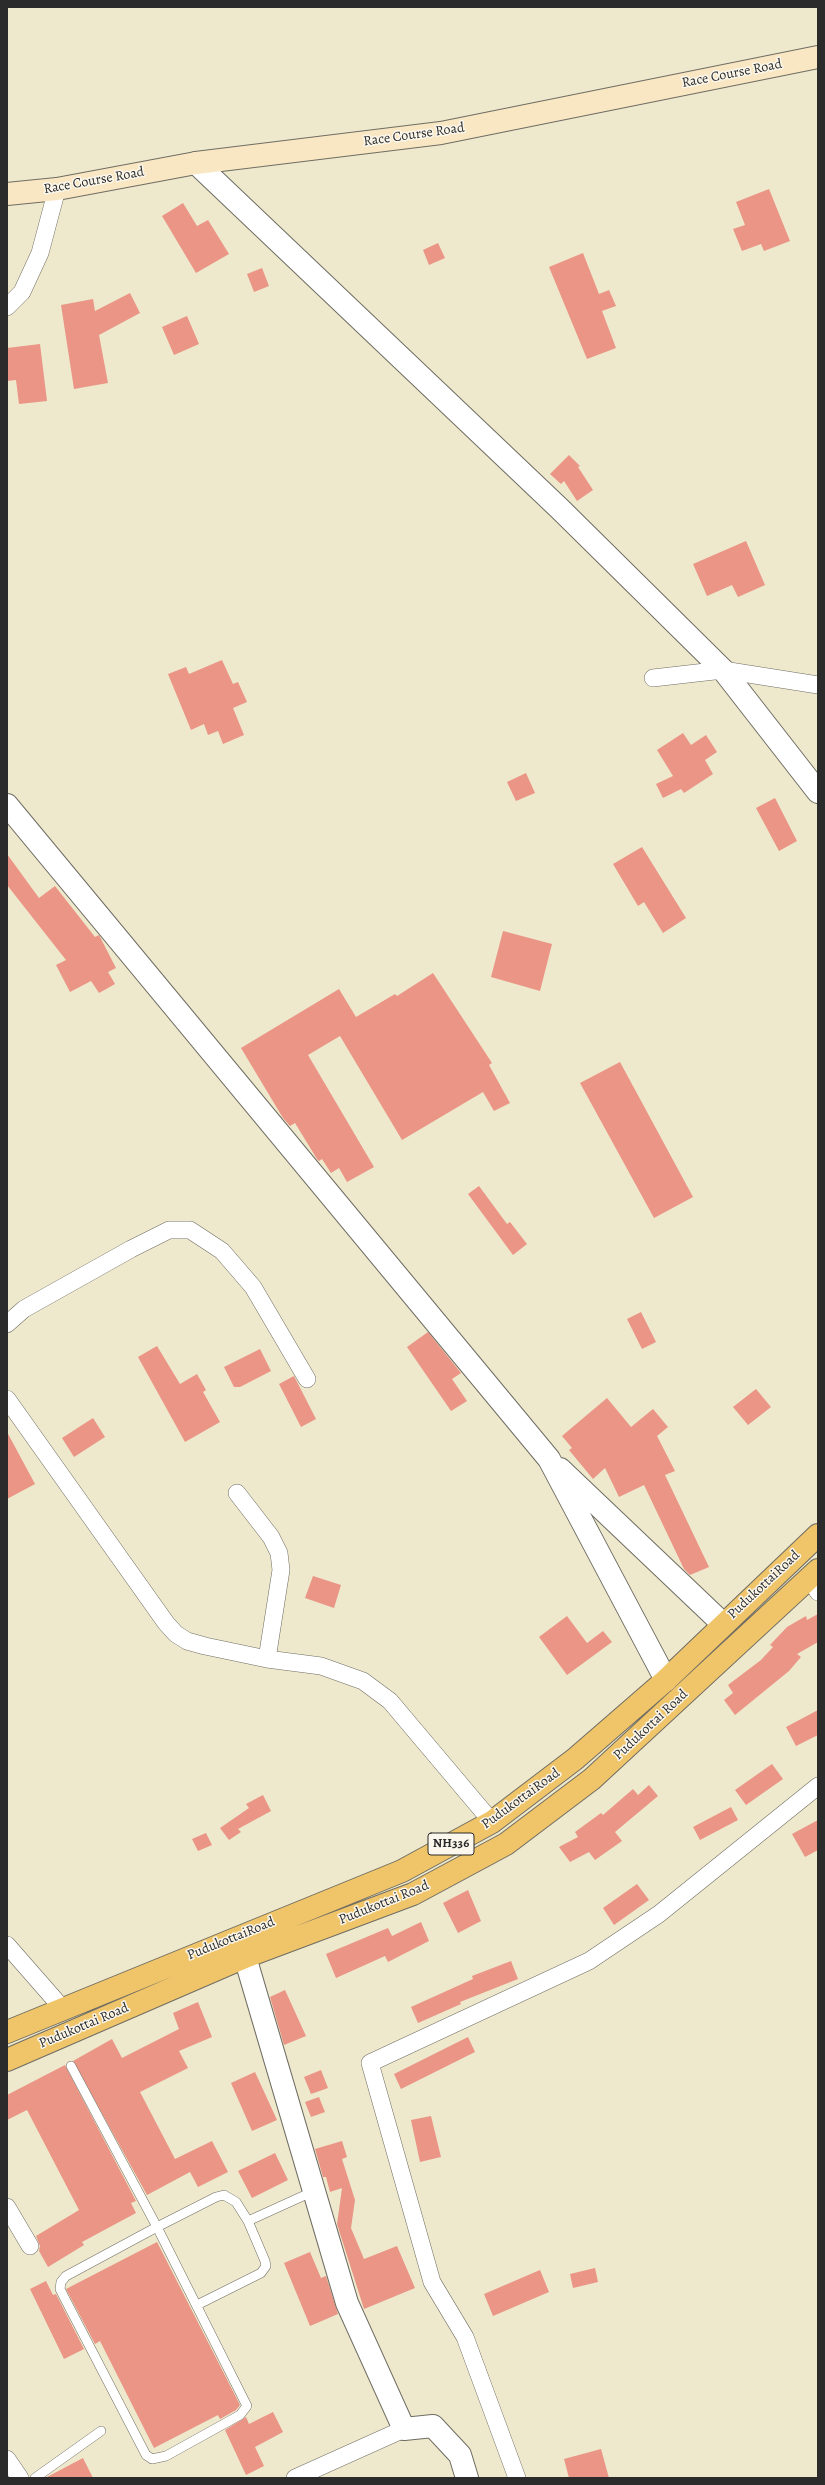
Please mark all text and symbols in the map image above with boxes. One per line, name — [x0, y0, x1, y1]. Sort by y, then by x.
street label: Race Course Road — [680, 56, 784, 92]
street label: Race Course Road — [362, 120, 466, 150]
street label: Race Course Road — [42, 164, 146, 198]
street label: PudukottaiRoad — [724, 1547, 804, 1623]
street label: Pudukottai Road — [610, 1686, 692, 1764]
street label: PudukottaiRoad — [478, 1765, 564, 1833]
road number: NH336 — [428, 1833, 474, 1855]
street label: Pudukottai Road — [337, 1877, 431, 1929]
street label: PudukottaiRoad — [185, 1914, 277, 1964]
street label: Pudukottai Road — [37, 2000, 131, 2052]

